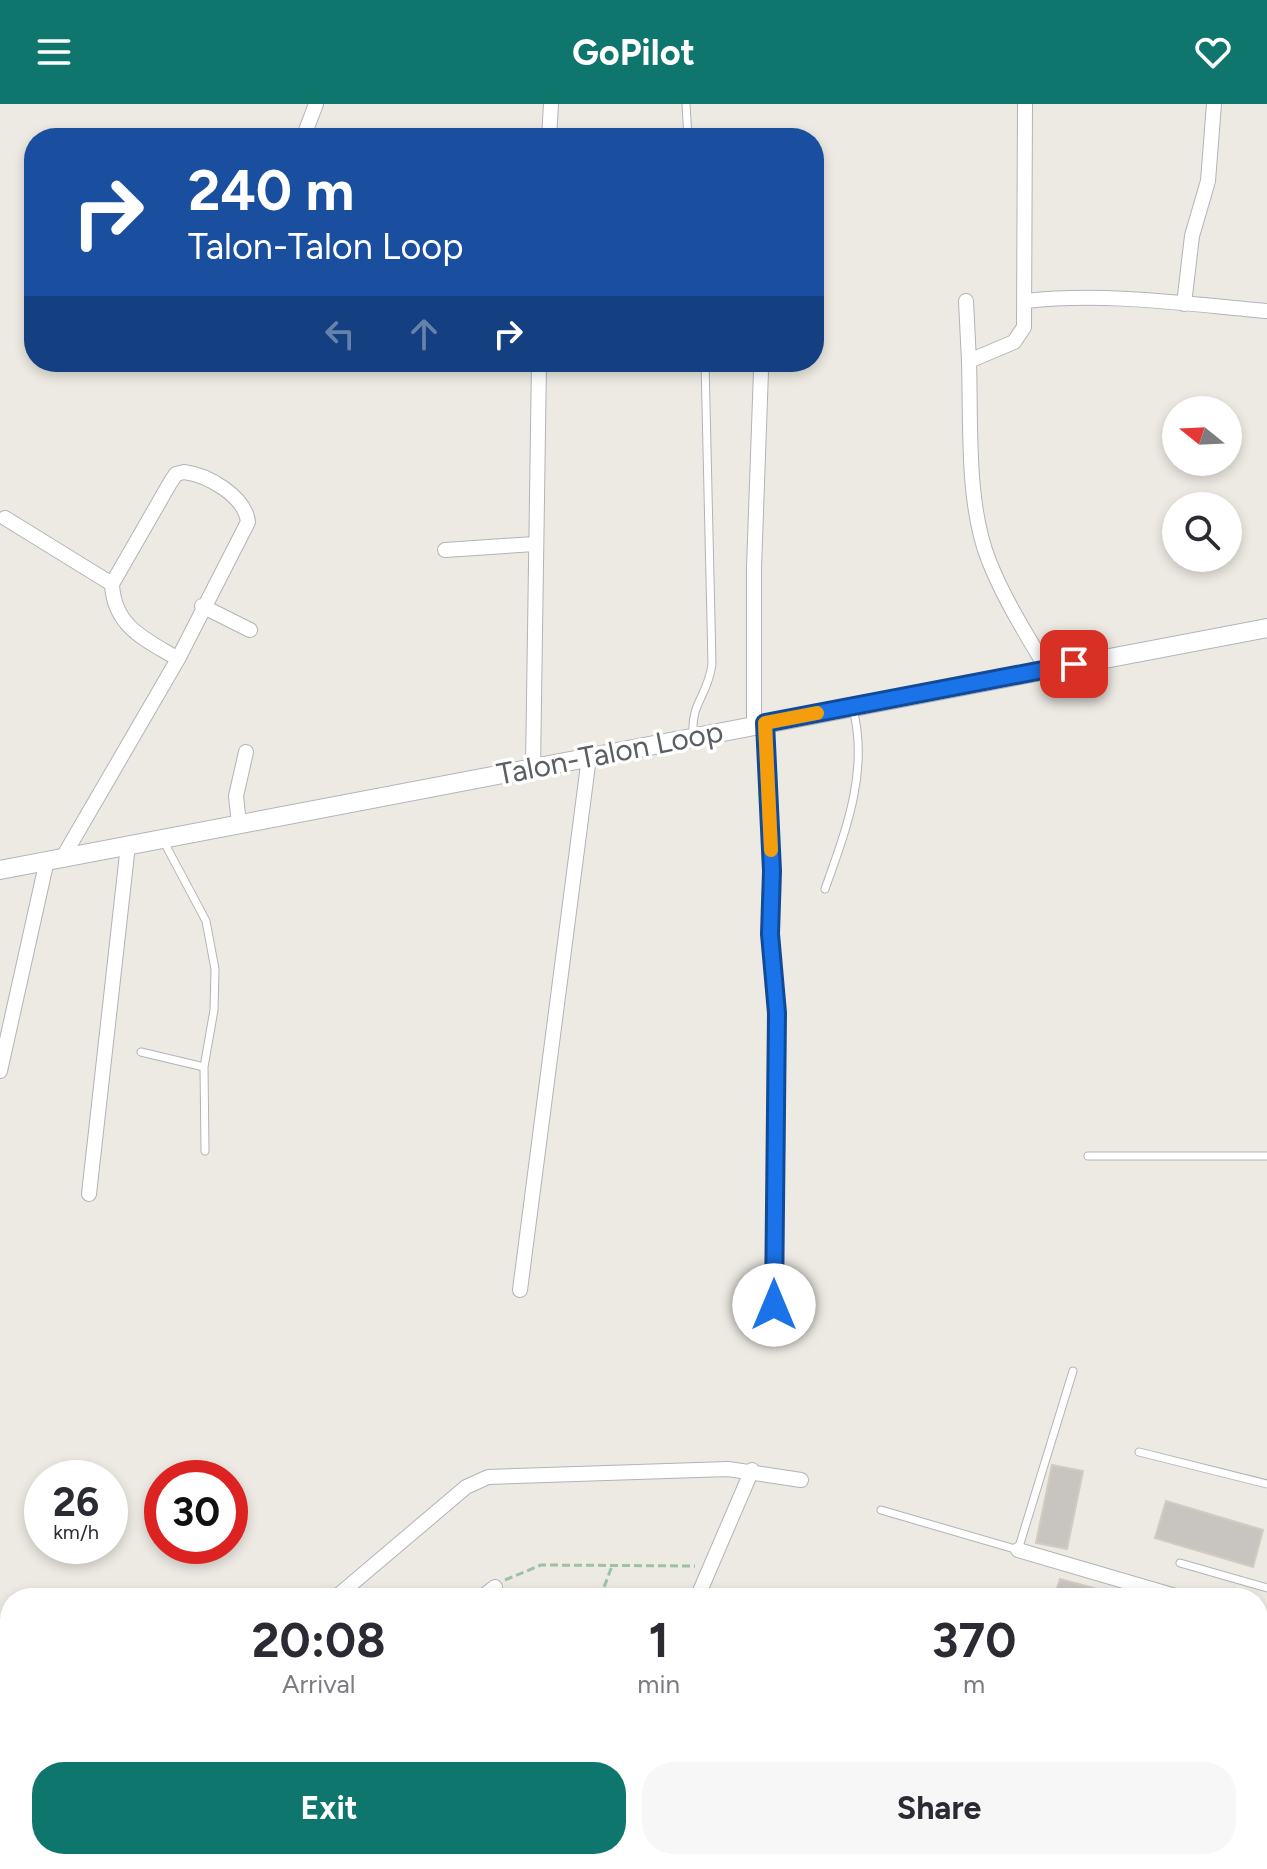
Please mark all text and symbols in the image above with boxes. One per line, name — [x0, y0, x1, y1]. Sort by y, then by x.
icon: menu — [32, 30, 76, 74]
icon: heart — [1191, 30, 1235, 74]
text: GoPilot — [572, 31, 695, 74]
text: 240 m — [188, 157, 354, 224]
icon: right — [56, 160, 160, 264]
text: Talon-Talon Loop — [188, 225, 463, 268]
icon: left — [318, 312, 362, 356]
icon: ahead — [402, 312, 446, 356]
icon: right — [486, 312, 530, 356]
north arrow — [1162, 396, 1242, 476]
map controls — [1162, 396, 1242, 572]
button: search — [1162, 492, 1242, 572]
pin — [1040, 630, 1108, 698]
icon: arrive — [1052, 642, 1096, 686]
street label: Talon-Talon Loop — [494, 712, 726, 793]
position arrow — [732, 1263, 816, 1347]
speed limit sign: 30 — [144, 1460, 248, 1564]
text: 26 — [53, 1478, 99, 1526]
text: km/h — [53, 1520, 99, 1544]
text: 20:08 — [252, 1611, 386, 1669]
text: 1 — [649, 1611, 669, 1669]
text: 370 — [932, 1611, 1016, 1669]
text: Arrival — [282, 1668, 355, 1700]
text: min — [637, 1668, 680, 1700]
text: m — [963, 1668, 985, 1700]
button: Exit — [32, 1762, 626, 1854]
button: Share — [642, 1762, 1236, 1854]

